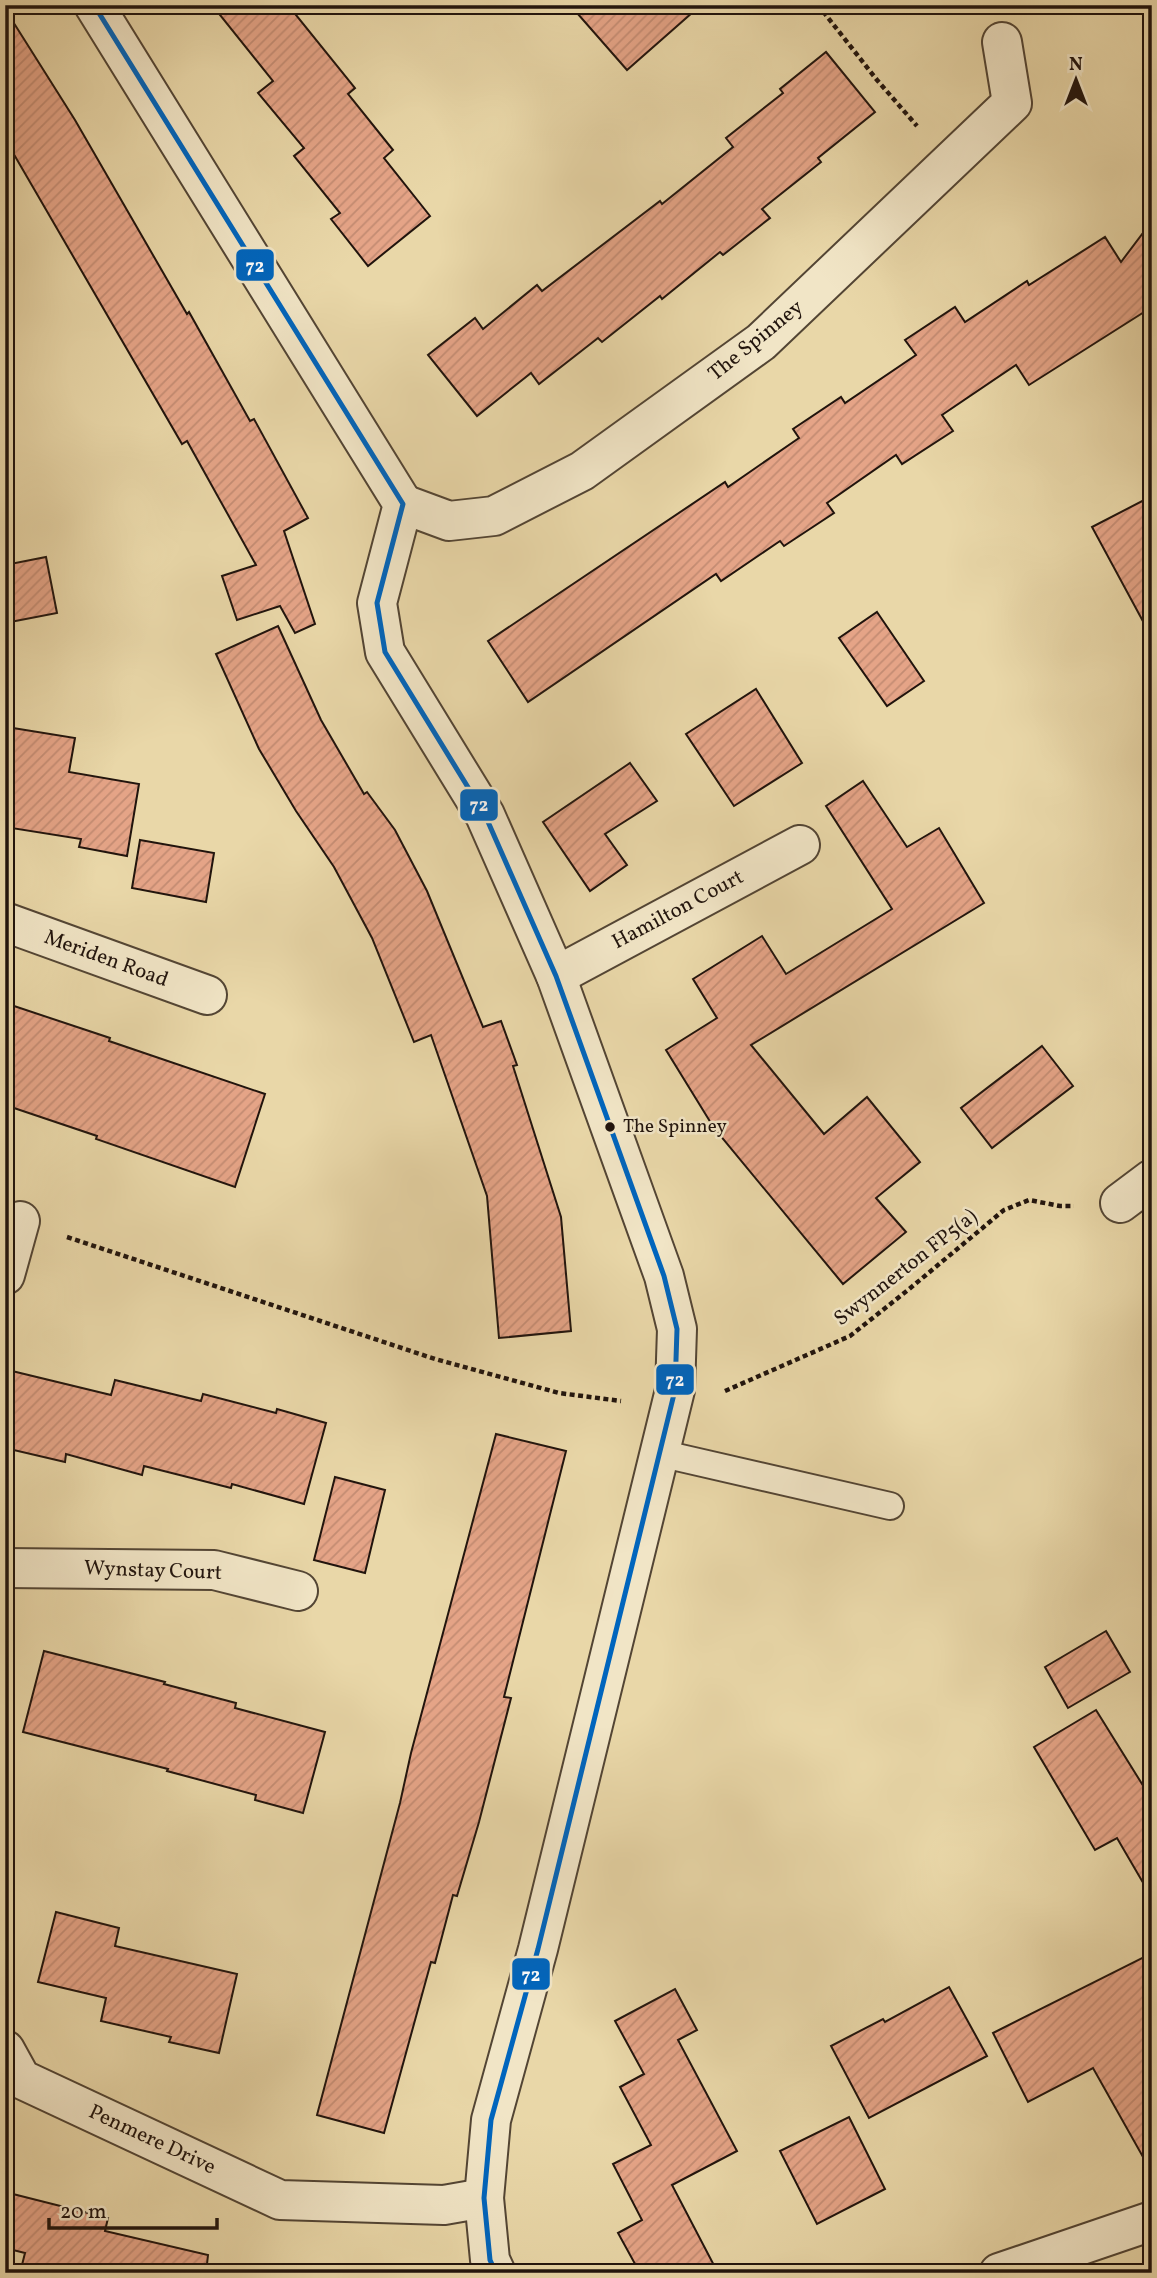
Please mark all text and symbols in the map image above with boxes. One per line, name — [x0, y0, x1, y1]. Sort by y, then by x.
north arrow — [1042, 46, 1112, 116]
text: N — [1069, 52, 1083, 78]
line badge: 72 — [235, 248, 275, 282]
text: 72 — [246, 254, 265, 280]
street label: The Spinney — [702, 293, 810, 388]
line badge: 72 — [459, 788, 499, 822]
text: 72 — [470, 793, 489, 819]
street label: Hamilton Court — [607, 863, 749, 957]
street label: Meriden Road — [40, 923, 172, 995]
place label: The Spinney — [623, 1114, 727, 1140]
marker: The Spinney — [603, 1120, 617, 1134]
street label: Swynnerton FP5(a) — [828, 1203, 984, 1333]
line badge: 72 — [655, 1363, 695, 1396]
text: 72 — [666, 1368, 685, 1394]
street label: Wynstay Court — [83, 1554, 223, 1588]
line badge: 72 — [511, 1957, 551, 1991]
text: 72 — [522, 1963, 541, 1989]
street label: Penmere Drive — [84, 2098, 220, 2182]
scale bar — [49, 2187, 217, 2231]
text: 20 m — [60, 2198, 106, 2227]

